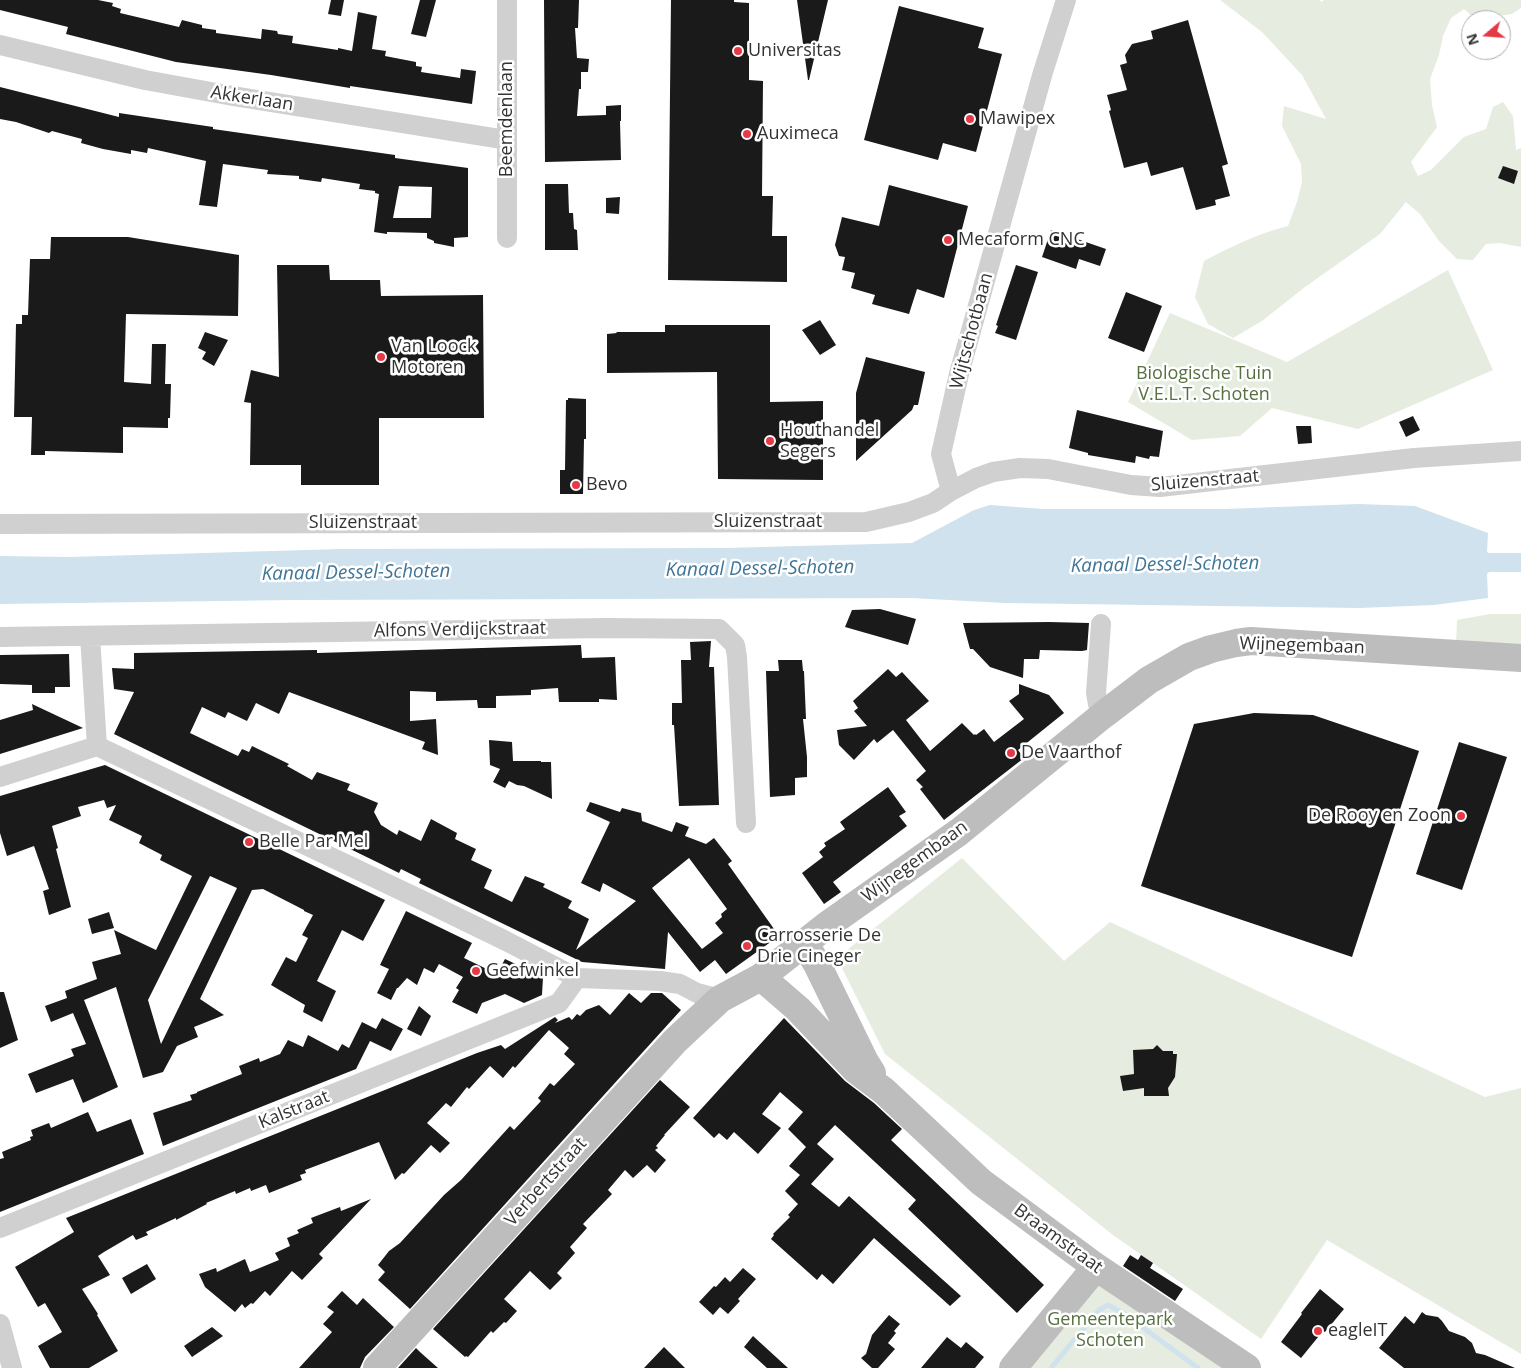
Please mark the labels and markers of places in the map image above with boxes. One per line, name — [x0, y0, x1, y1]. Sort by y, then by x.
place label: Universitas — [748, 40, 841, 62]
marker: Universitas — [732, 45, 744, 57]
place label: Mawipex — [980, 108, 1055, 130]
marker: Mawipex — [964, 113, 976, 125]
place label: Auximeca — [757, 123, 839, 145]
marker: Auximeca — [741, 128, 753, 140]
place label: Mecaform CNC — [958, 229, 1085, 251]
marker: Mecaform CNC — [942, 234, 954, 246]
place label: Van Loock Motoren — [391, 336, 477, 378]
marker: Van Loock Motoren — [375, 351, 387, 363]
place label: Houthandel Segers — [780, 420, 879, 462]
marker: Houthandel Segers — [764, 435, 776, 447]
place label: Bevo — [586, 474, 628, 496]
marker: Bevo — [570, 479, 582, 491]
place label: De Vaarthof — [1021, 742, 1121, 764]
marker: De Vaarthof — [1005, 747, 1017, 759]
place label: De Rooy en Zoon — [1308, 805, 1451, 827]
marker: De Rooy en Zoon — [1455, 810, 1467, 822]
place label: Belle Par Mel — [259, 831, 368, 853]
marker: Belle Par Mel — [243, 836, 255, 848]
place label: Carrosserie De Drie Cineger — [757, 925, 881, 968]
marker: Carrosserie De Drie Cineger — [741, 940, 753, 952]
place label: Geefwinkel — [486, 960, 579, 982]
marker: Geefwinkel — [470, 965, 482, 977]
place label: eagleIT — [1328, 1320, 1387, 1342]
marker: eagleIT — [1312, 1325, 1324, 1337]

